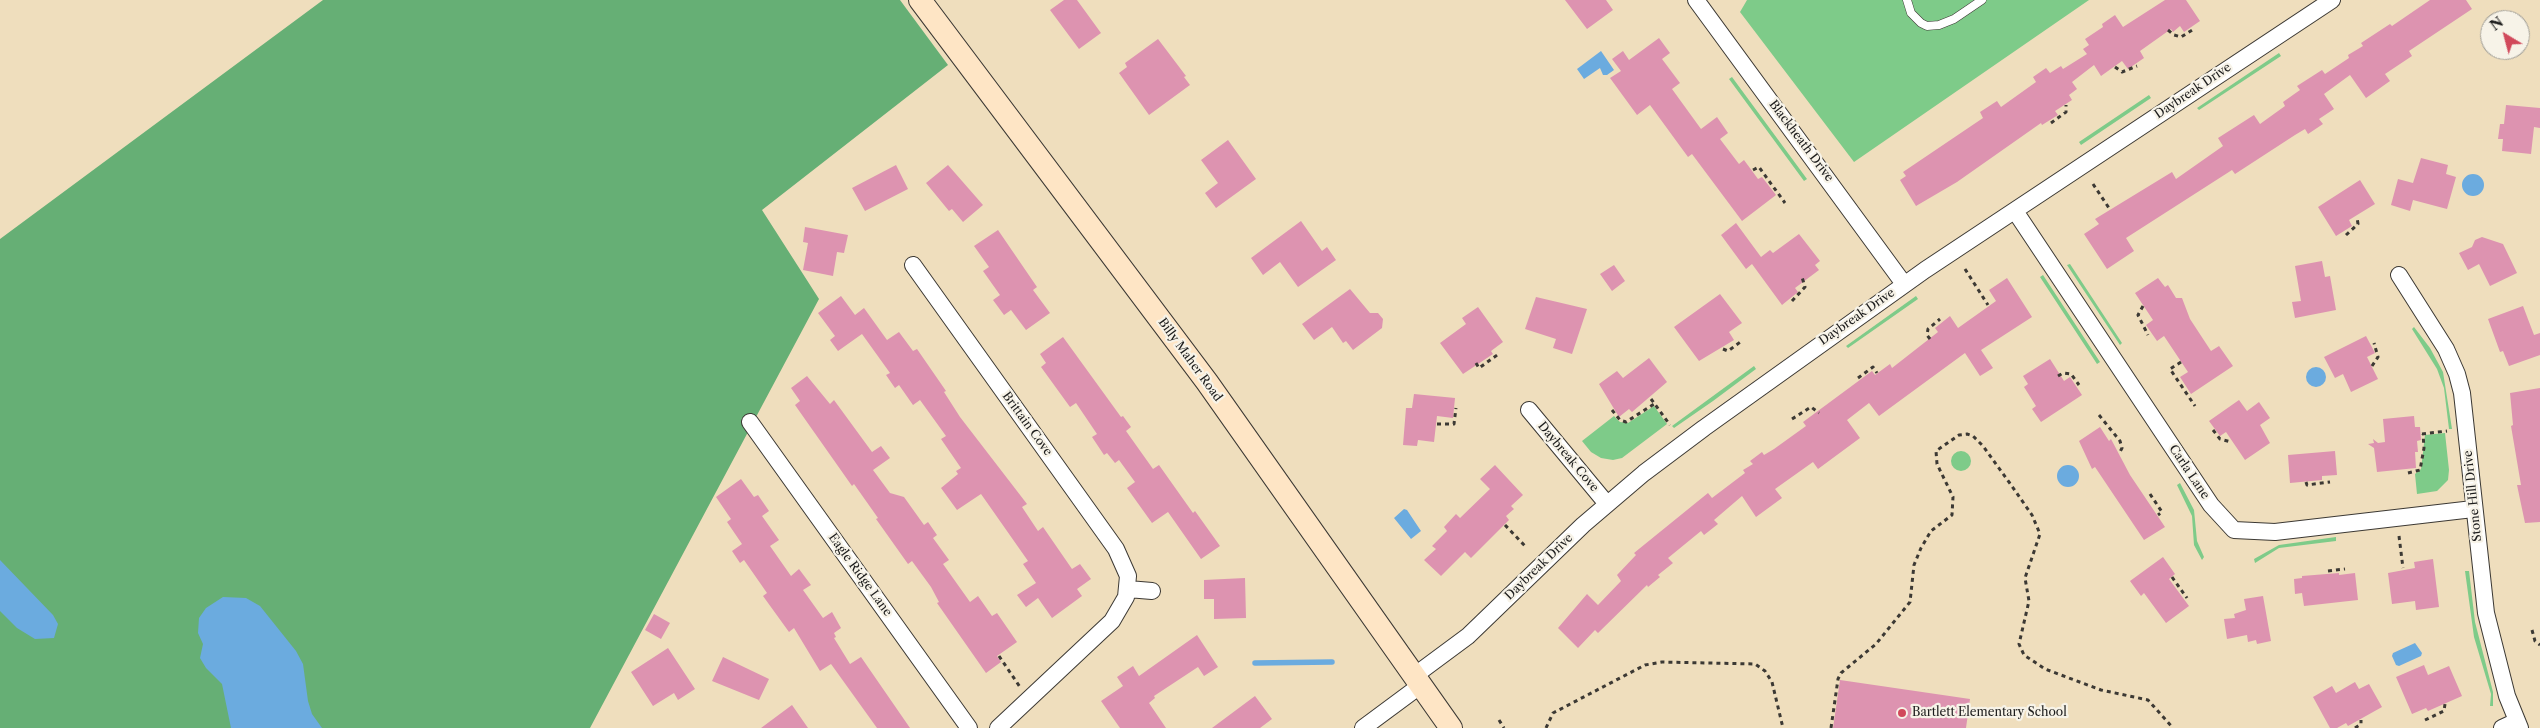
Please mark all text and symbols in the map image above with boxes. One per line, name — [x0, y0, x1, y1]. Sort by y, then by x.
north arrow — [2480, 10, 2530, 60]
text: N — [2486, 13, 2507, 35]
street label: Daybreak Drive — [2152, 60, 2234, 122]
street label: Blackheath Drive — [1766, 97, 1836, 185]
street label: Daybreak Drive — [1816, 286, 1898, 348]
street label: Billy Maher Road — [1155, 316, 1225, 404]
street label: Brittain Cove — [999, 389, 1055, 459]
street label: Daybreak Cove — [1535, 419, 1601, 495]
street label: Carla Lane — [2166, 442, 2212, 502]
street label: Stone Hill Drive — [2461, 450, 2485, 542]
street label: Eagle Ridge Lane — [825, 531, 895, 619]
street label: Daybreak Drive — [1502, 531, 1576, 603]
place label: Bartlett Elementary School — [1912, 706, 2067, 720]
marker: Bartlett Elementary School — [1896, 707, 1908, 719]

